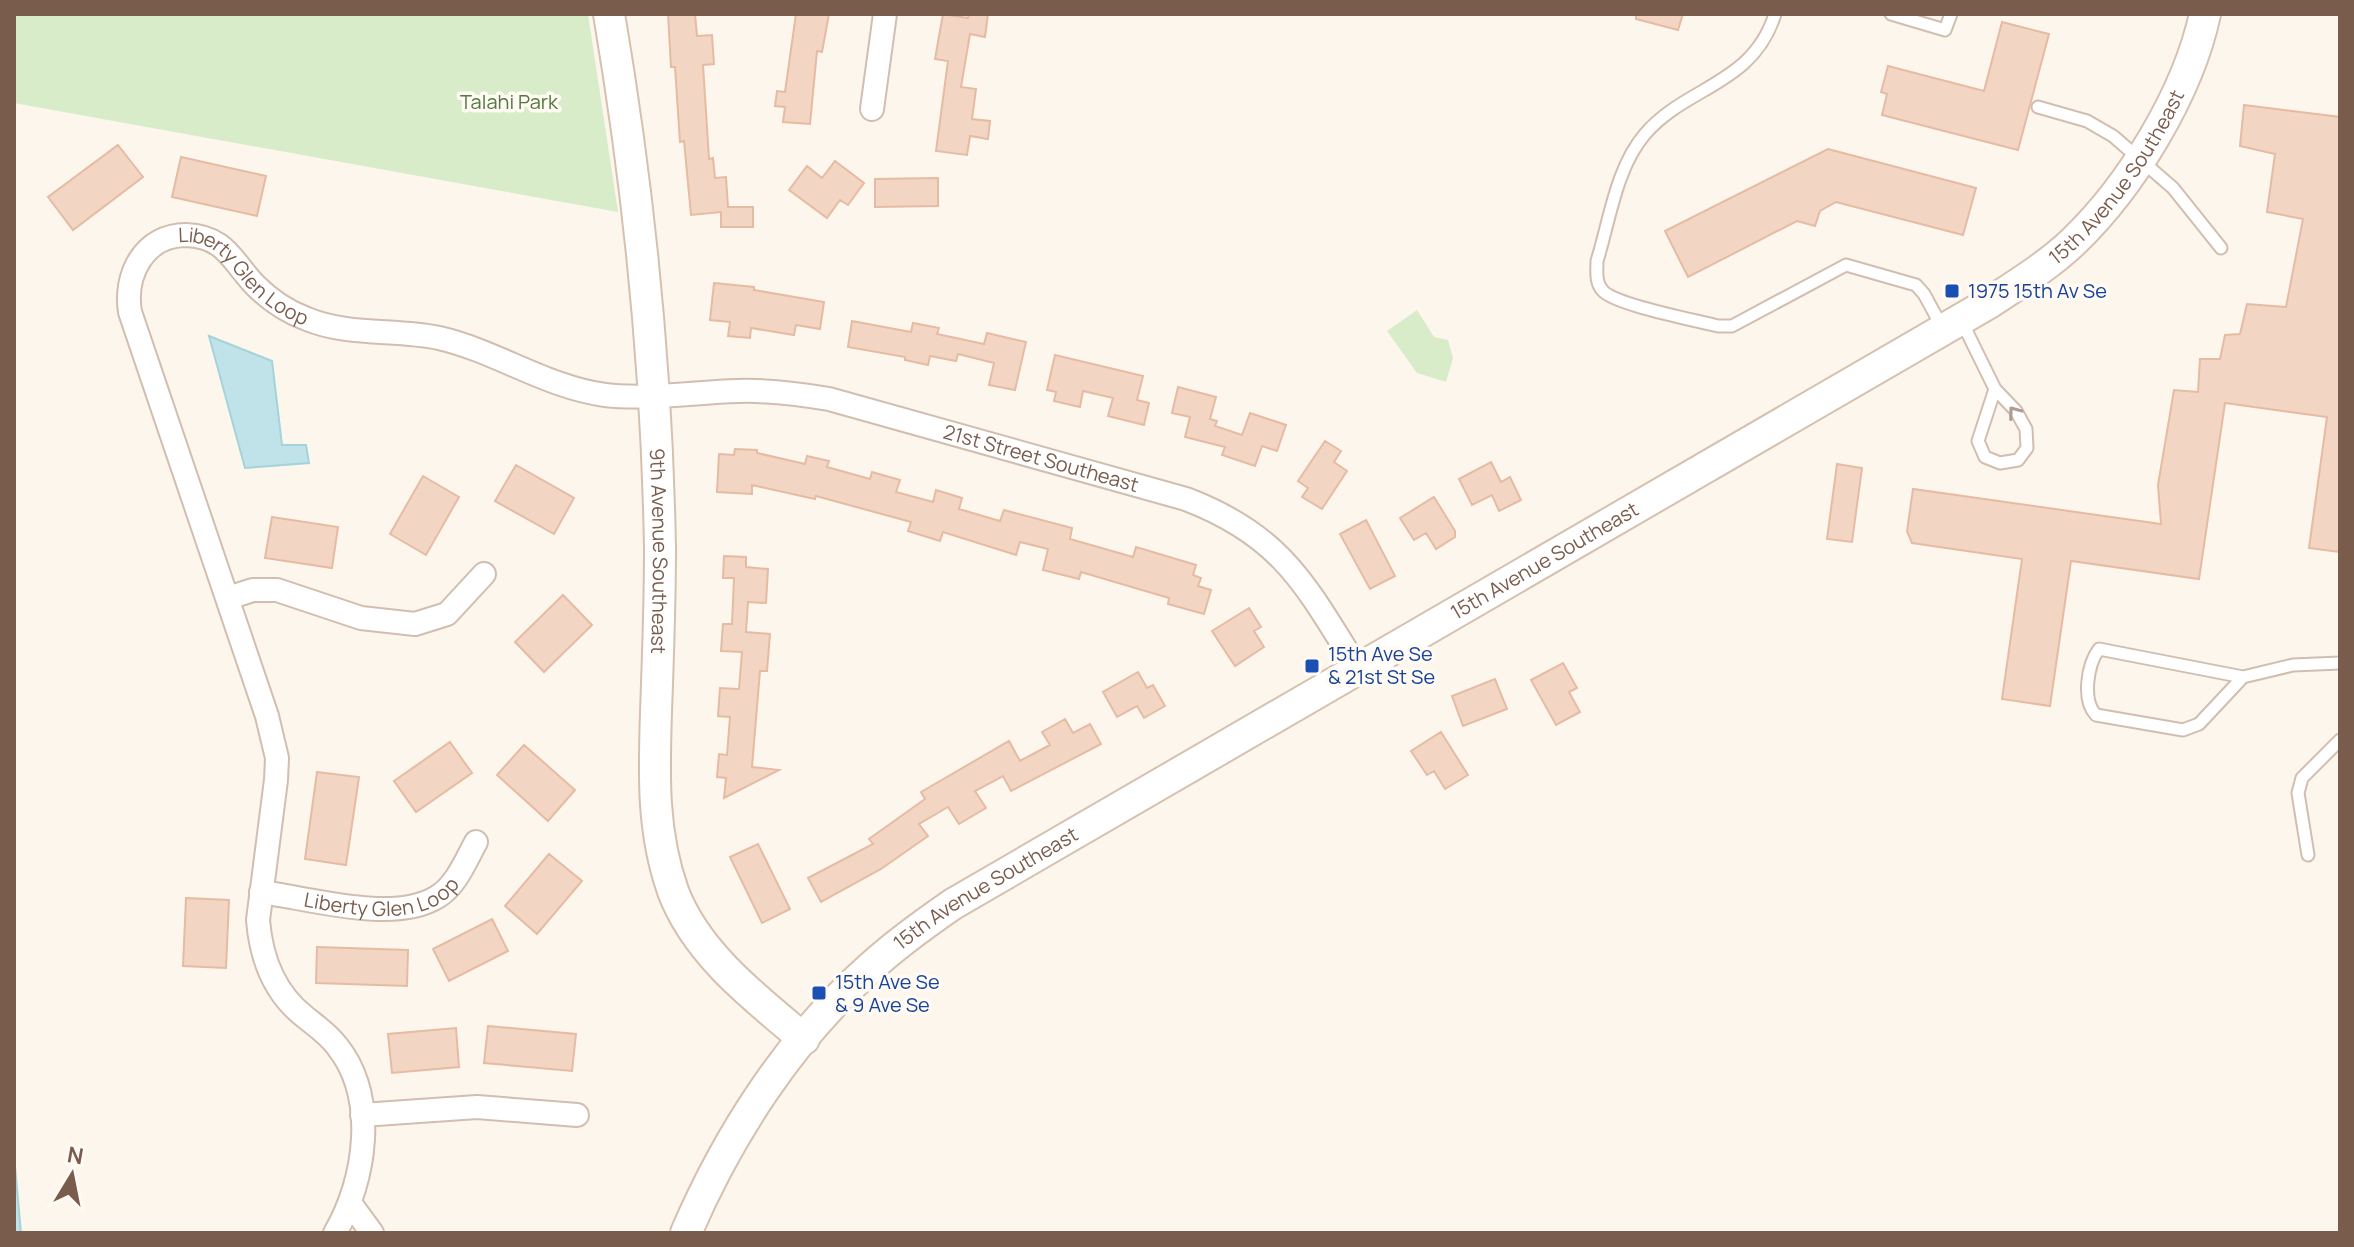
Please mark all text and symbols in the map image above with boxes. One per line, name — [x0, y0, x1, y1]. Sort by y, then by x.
street label: 15th Avenue Southeast — [2043, 85, 2190, 270]
park label: Talahi Park — [460, 88, 559, 115]
street label: Liberty Glen Loop — [178, 221, 313, 331]
place label: 1975 15th Av Se — [1968, 277, 2107, 304]
marker: 1975 15th Av Se — [1943, 282, 1961, 300]
one-way arrow — [2010, 406, 2024, 420]
street label: 21st Street Southeast — [940, 418, 1142, 498]
street label: 9th Avenue Southeast — [644, 448, 674, 655]
street label: 15th Avenue Southeast — [1446, 495, 1643, 625]
place label: 15th Ave Se & 21st St Se — [1328, 640, 1435, 690]
marker: 15th Ave Se & 21st St Se — [1303, 657, 1321, 675]
street label: 15th Avenue Southeast — [887, 820, 1083, 956]
street label: Liberty Glen Loop — [302, 871, 465, 922]
place label: 15th Ave Se & 9 Ave Se — [835, 968, 940, 1018]
marker: 15th Ave Se & 9 Ave Se — [810, 984, 828, 1002]
north arrow — [32, 1135, 112, 1215]
text: N — [65, 1139, 86, 1171]

